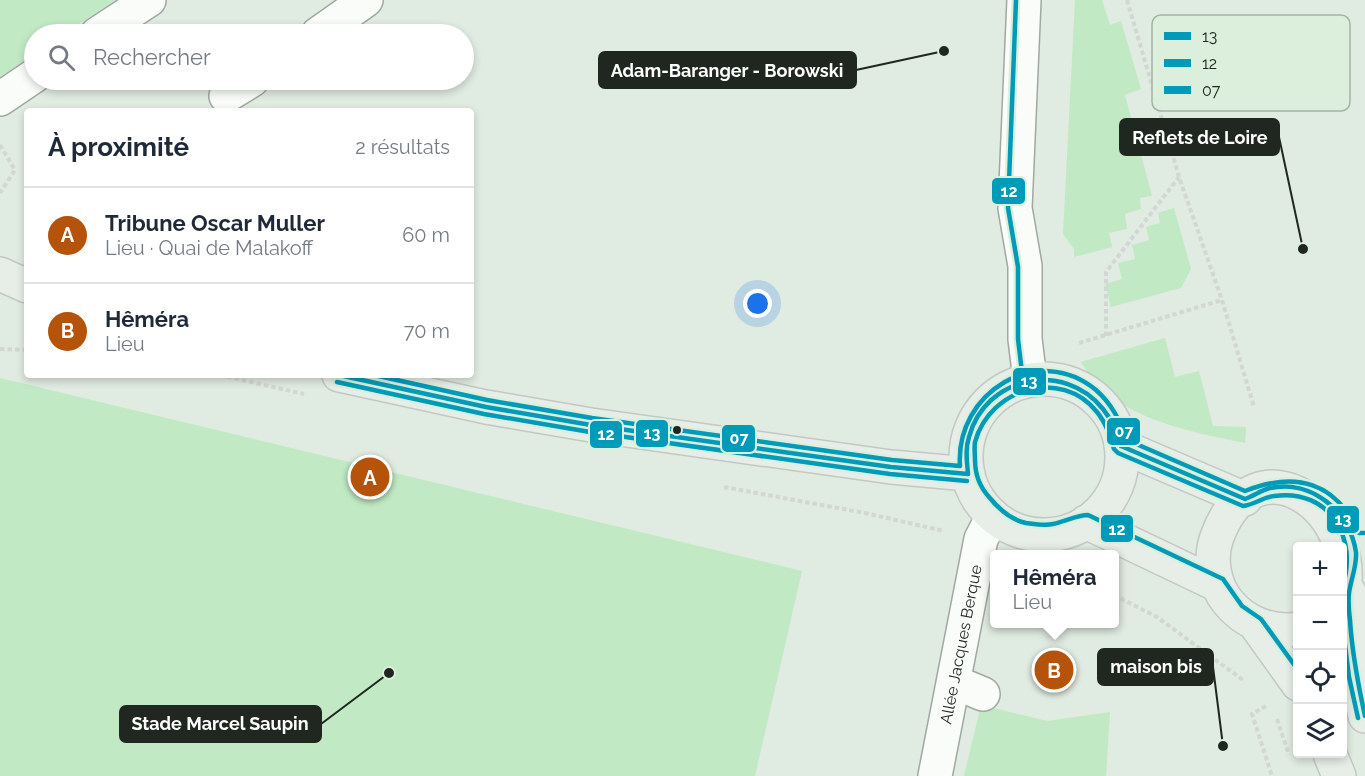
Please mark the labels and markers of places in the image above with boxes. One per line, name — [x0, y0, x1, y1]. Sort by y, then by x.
callout: Adam-Baranger - Borowski — [599, 52, 856, 88]
callout: Reflets de Loire — [1120, 119, 1279, 155]
unlabelled marker — [671, 424, 683, 436]
pin: A — [350, 454, 389, 500]
pin: B — [1034, 648, 1074, 692]
callout: maison bis — [1098, 649, 1213, 685]
callout: Stade Marcel Saupin — [120, 706, 321, 742]

